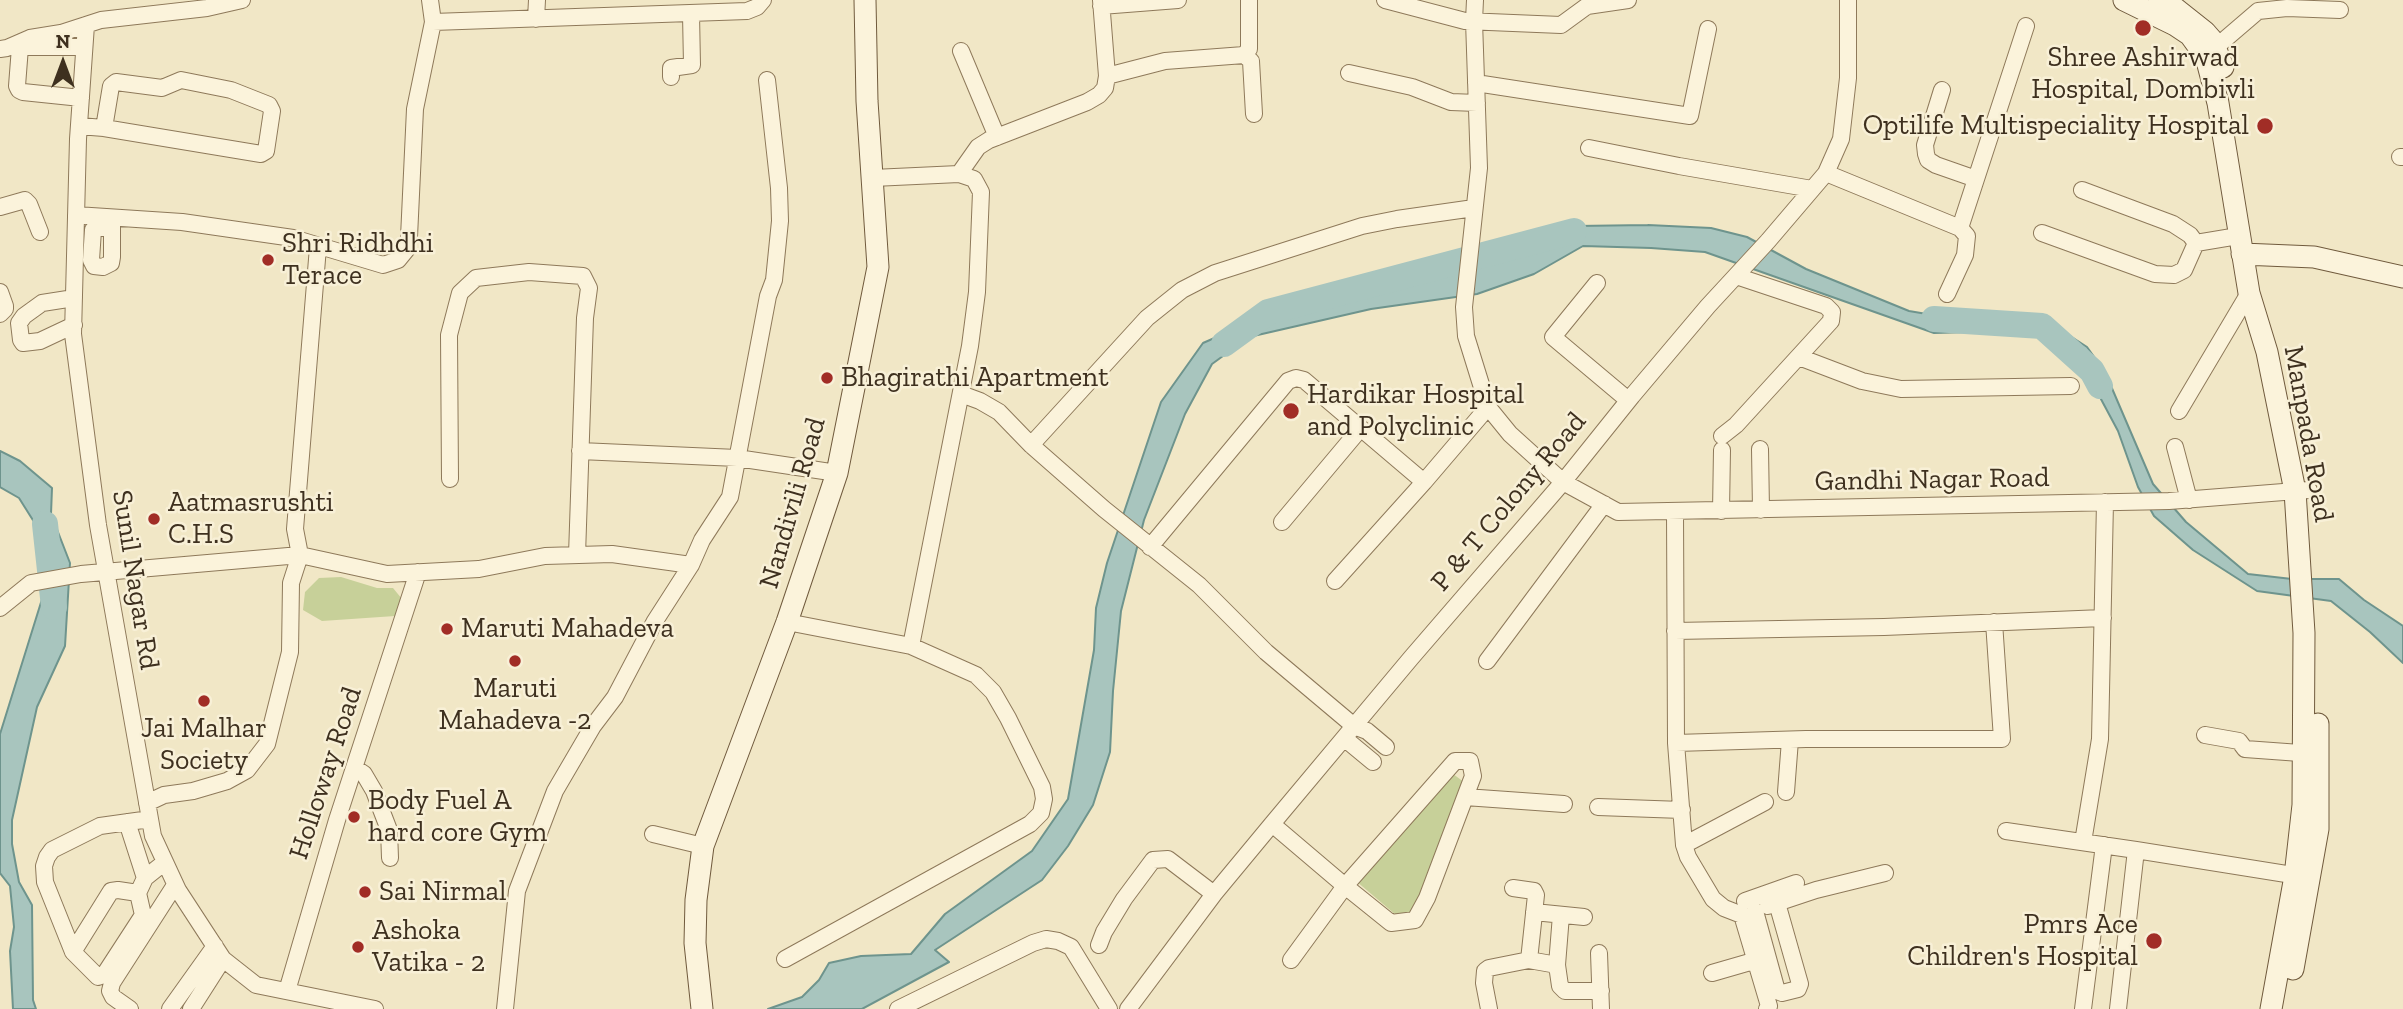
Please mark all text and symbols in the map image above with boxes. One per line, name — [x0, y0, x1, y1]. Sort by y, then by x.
marker: Shree Ashirwad Hospital, Dombivli — [2133, 18, 2153, 38]
north arrow — [28, 28, 98, 98]
text: N — [56, 30, 70, 53]
place label: Shree Ashirwad Hospital, Dombivli — [2031, 41, 2255, 107]
place label: Optilife Multispeciality Hospital — [1863, 109, 2249, 143]
marker: Optilife Multispeciality Hospital — [2255, 116, 2275, 136]
place label: Shri Ridhdhi Terace — [282, 227, 434, 293]
marker: Shri Ridhdhi Terace — [260, 252, 276, 268]
street label: Manpada Road — [2276, 343, 2340, 525]
place label: Bhagirathi Apartment — [841, 361, 1109, 395]
marker: Bhagirathi Apartment — [819, 370, 835, 386]
place label: Hardikar Hospital and Polyclinic — [1307, 378, 1524, 444]
marker: Hardikar Hospital and Polyclinic — [1281, 401, 1301, 421]
street label: P & T Colony Road — [1424, 406, 1594, 598]
street label: Nandivili Road — [753, 414, 833, 592]
street label: Gandhi Nagar Road — [1814, 461, 2050, 499]
place label: Aatmasrushti C.H.S — [168, 486, 334, 552]
street label: Sunil Nagar Rd — [104, 488, 166, 672]
marker: Aatmasrushti C.H.S — [146, 511, 162, 527]
place label: Maruti Mahadeva — [461, 612, 674, 646]
marker: Maruti Mahadeva — [439, 621, 455, 637]
marker: Maruti Mahadeva -2 — [507, 653, 523, 669]
place label: Maruti Mahadeva -2 — [438, 672, 592, 738]
street label: Holloway Road — [282, 683, 370, 863]
marker: Jai Malhar Society — [196, 693, 212, 709]
place label: Jai Malhar Society — [141, 712, 267, 778]
place label: Body Fuel A hard core Gym — [368, 784, 547, 850]
marker: Body Fuel A hard core Gym — [346, 809, 362, 825]
place label: Sai Nirmal — [379, 875, 507, 909]
marker: Sai Nirmal — [357, 884, 373, 900]
place label: Pmrs Ace Children's Hospital — [1907, 908, 2138, 974]
place label: Ashoka Vatika - 2 — [372, 914, 485, 980]
marker: Pmrs Ace Children's Hospital — [2144, 931, 2164, 951]
marker: Ashoka Vatika - 2 — [350, 939, 366, 955]

